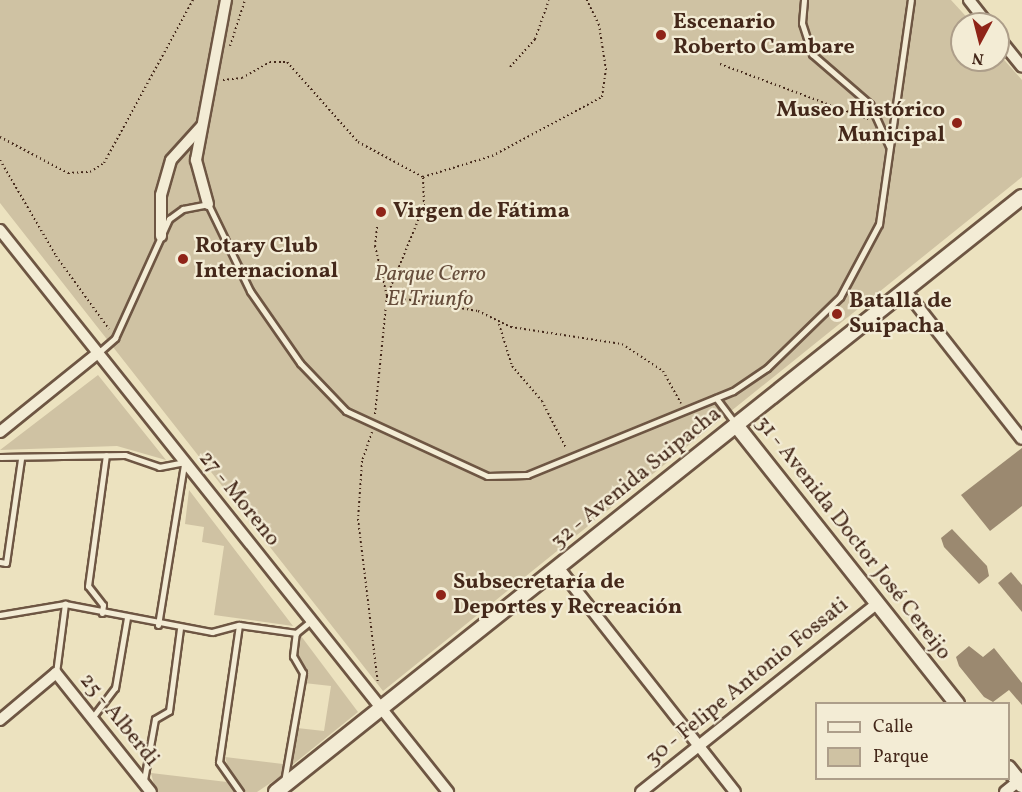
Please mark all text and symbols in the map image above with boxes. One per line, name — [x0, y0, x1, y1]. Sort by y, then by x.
place label: Escenario Roberto Cambare — [673, 9, 855, 60]
north arrow — [950, 12, 1010, 72]
marker: Escenario Roberto Cambare — [654, 28, 668, 42]
text: N — [971, 46, 985, 70]
place label: Museo Histórico Municipal — [776, 97, 945, 148]
marker: Museo Histórico Municipal — [950, 116, 964, 130]
place label: Virgen de Fátima — [393, 199, 570, 225]
marker: Virgen de Fátima — [374, 205, 388, 219]
place label: Rotary Club Internacional — [195, 233, 338, 284]
marker: Rotary Club Internacional — [176, 252, 190, 266]
park label: Parque Cerro El Triunfo — [374, 261, 486, 312]
place label: Batalla de Suipacha — [849, 288, 952, 340]
marker: Batalla de Suipacha — [830, 307, 844, 321]
street label: 32 - Avenida Suipacha — [545, 401, 727, 555]
street label: 31 - Avenida Doctor José Cereijo — [749, 410, 957, 666]
street label: 27 - Moreno — [192, 446, 286, 552]
place label: Subsecretaría de Deportes y Recreación — [453, 569, 683, 620]
marker: Subsecretaría de Deportes y Recreación — [434, 588, 448, 602]
street label: 30 - Felipe Antonio Fossati — [640, 592, 854, 772]
street label: 25 - Alberdi — [73, 668, 165, 772]
legend — [815, 702, 1010, 780]
text: Calle — [873, 715, 913, 740]
text: Parque — [873, 745, 928, 770]

